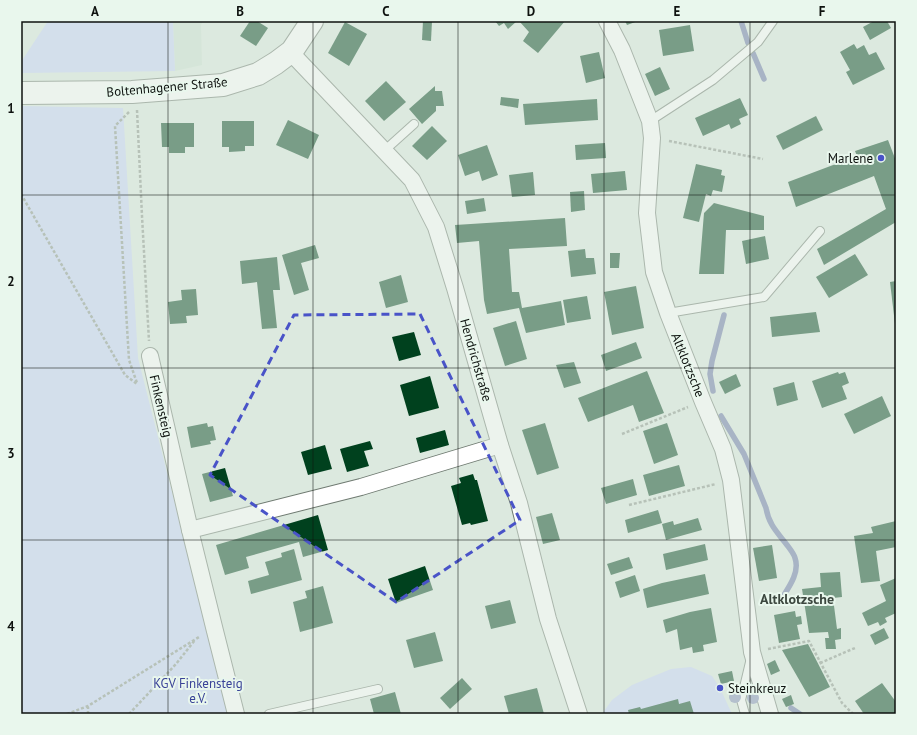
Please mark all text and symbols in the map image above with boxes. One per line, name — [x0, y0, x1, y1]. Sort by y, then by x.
text: A — [91, 3, 99, 20]
text: B — [236, 3, 244, 20]
text: C — [382, 3, 390, 20]
text: D — [527, 3, 535, 20]
text: E — [674, 3, 681, 20]
text: F — [819, 3, 826, 20]
street label: Boltenhagener Straße — [106, 73, 228, 101]
text: 1 — [7, 100, 15, 117]
place label: Marlene — [828, 150, 873, 167]
marker: Marlene — [876, 153, 886, 163]
text: 2 — [7, 273, 15, 290]
street label: Hendrichstraße — [456, 317, 496, 403]
street label: Altklotzsche — [667, 330, 709, 400]
street label: Finkensteig — [146, 373, 176, 439]
text: 3 — [7, 445, 15, 462]
district label: Altklotzsche — [760, 590, 834, 608]
text: 4 — [7, 618, 15, 635]
park label: KGV Finkensteig e.V. — [153, 675, 243, 707]
place label: Steinkreuz — [728, 680, 787, 697]
marker: Steinkreuz — [715, 683, 725, 693]

